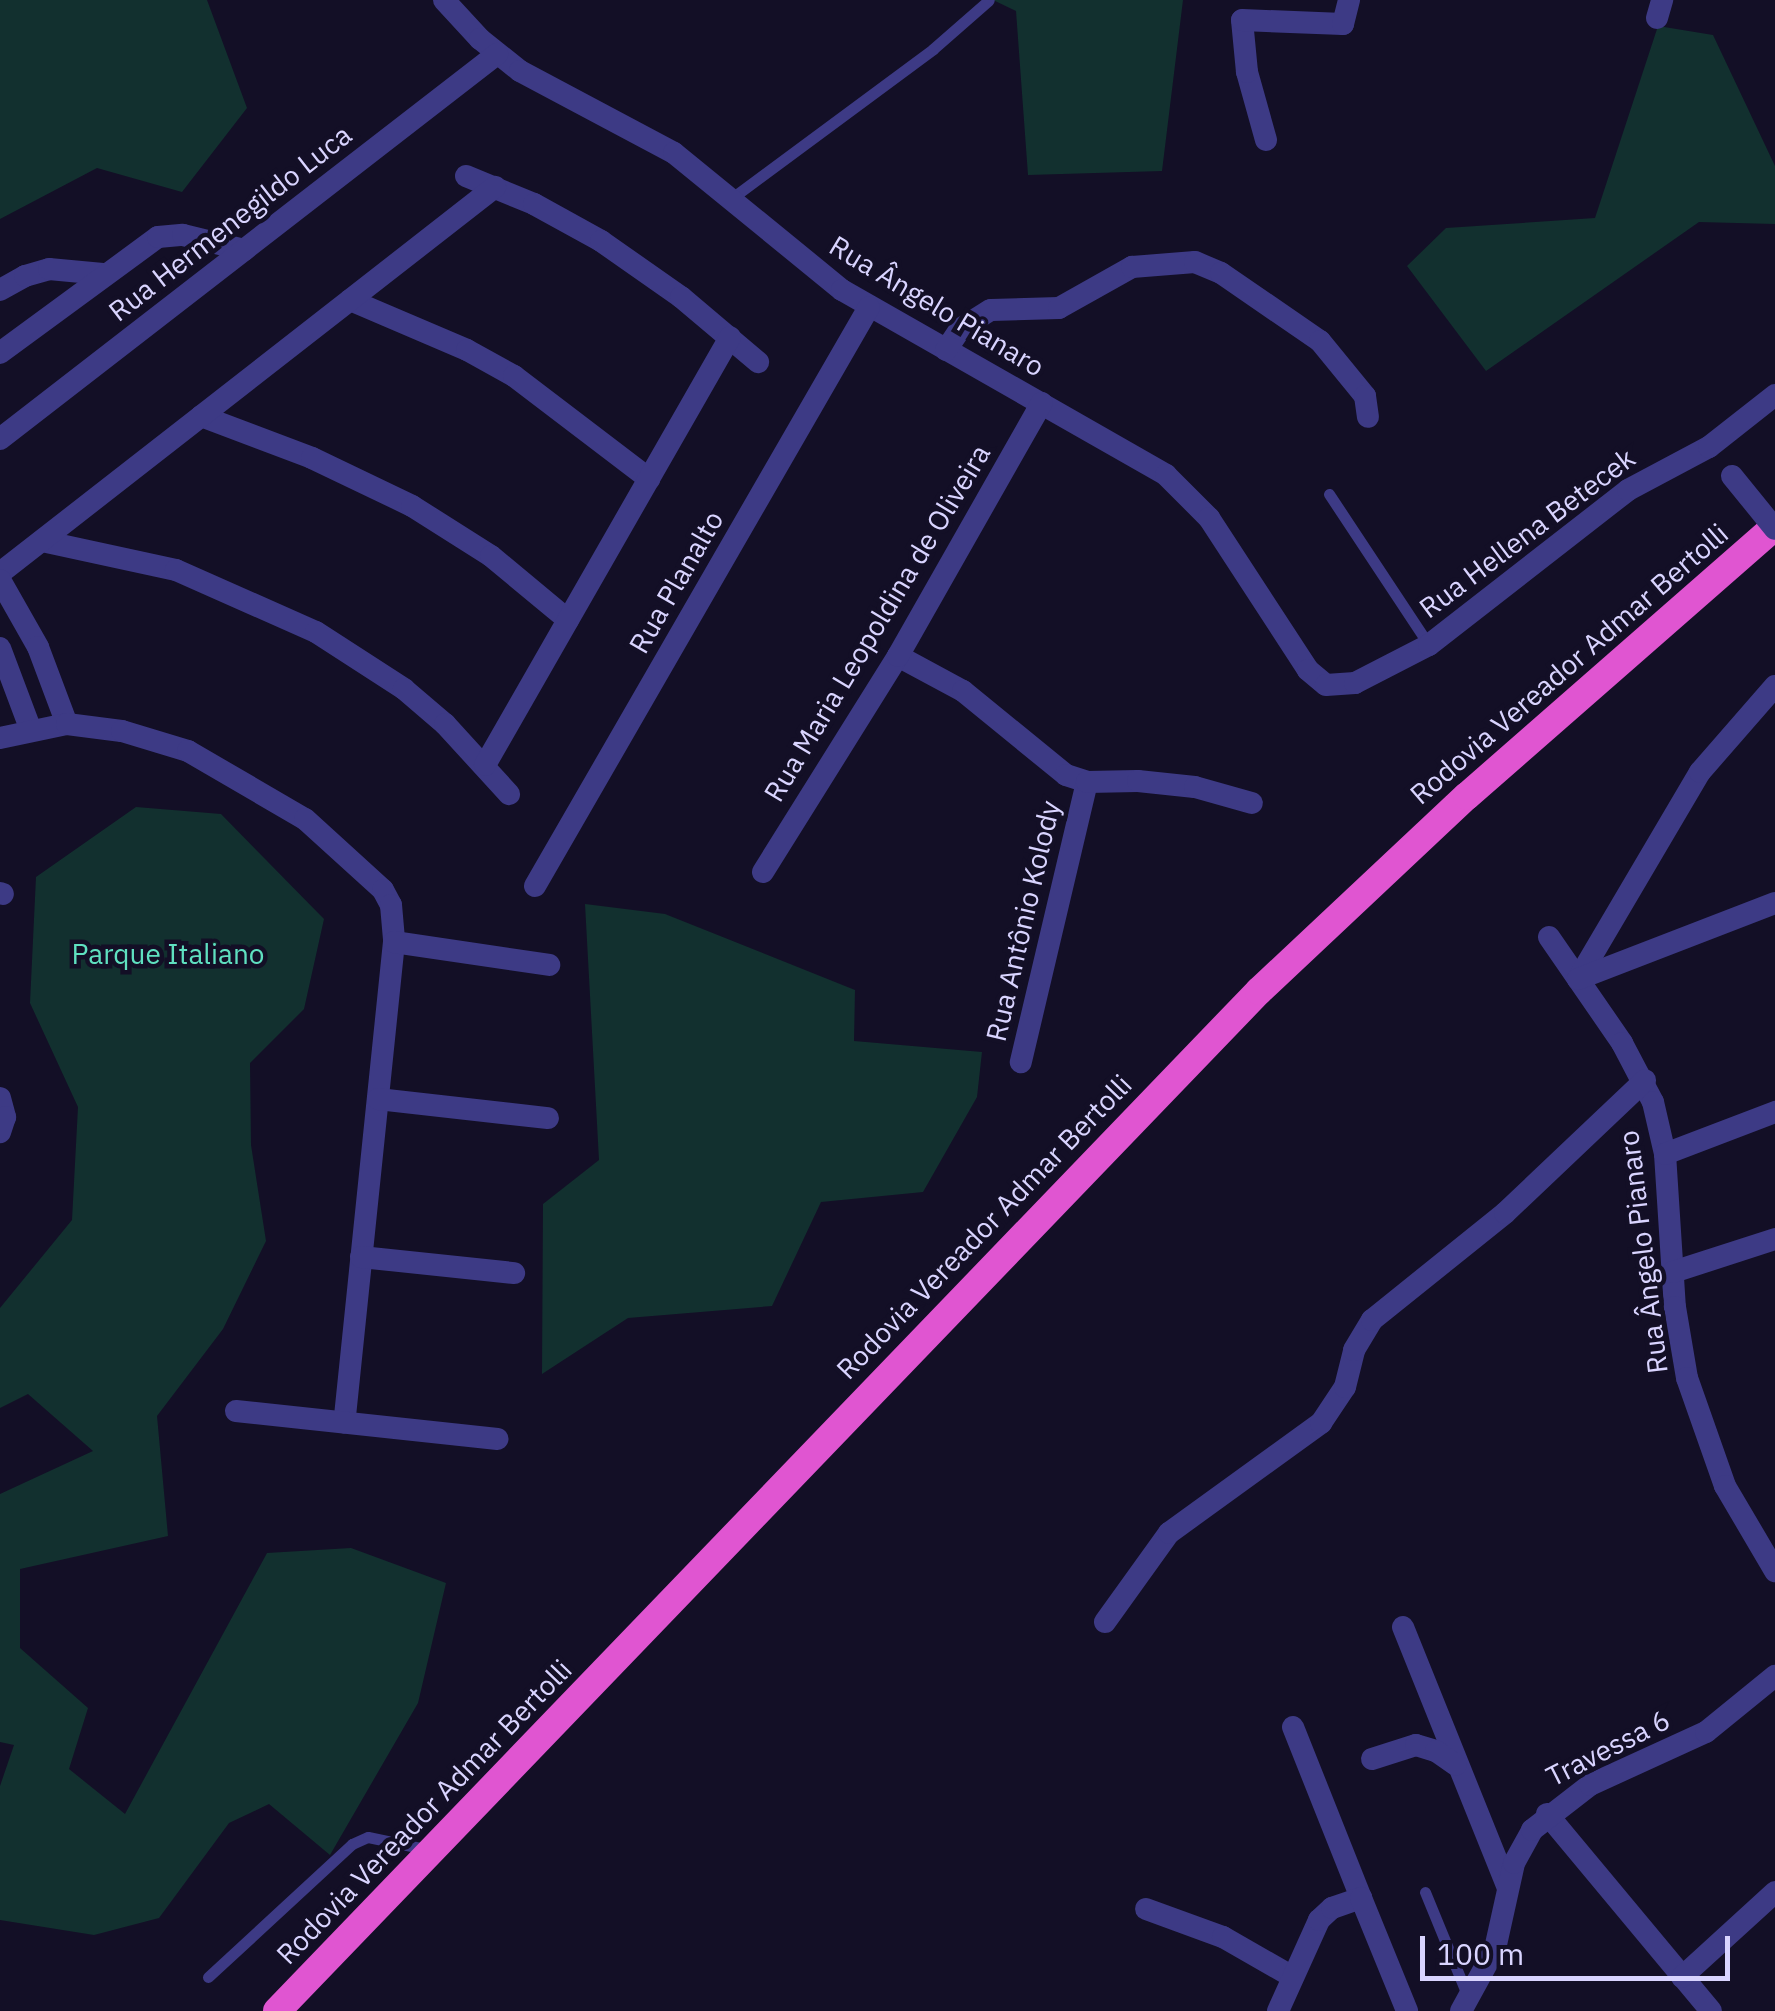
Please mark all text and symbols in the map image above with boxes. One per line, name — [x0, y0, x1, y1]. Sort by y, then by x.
street label: Rua Hermenegildo Luca — [102, 118, 358, 328]
street label: Rua Ângelo Pianaro — [823, 229, 1051, 383]
street label: Rua Maria Leopoldina de Oliveira — [757, 438, 997, 808]
street label: Rua Hellena Betecek — [1413, 441, 1641, 625]
street label: Rua Planalto — [622, 505, 730, 659]
street label: Rodovia Vereador Admar Bertolli — [1403, 517, 1735, 811]
street label: Rua Antônio Kolody — [979, 797, 1067, 1045]
park label: Parque Italiano — [71, 937, 265, 971]
street label: Rodovia Vereador Admar Bertolli — [829, 1068, 1139, 1386]
street label: Rua Ângelo Pianaro — [1611, 1129, 1675, 1375]
street label: Rodovia Vereador Admar Bertolli — [269, 1653, 579, 1971]
street label: Travessa 6 — [1541, 1703, 1675, 1793]
scale bar — [1425, 1916, 1735, 1978]
text: 100 m — [1437, 1934, 1524, 1973]

